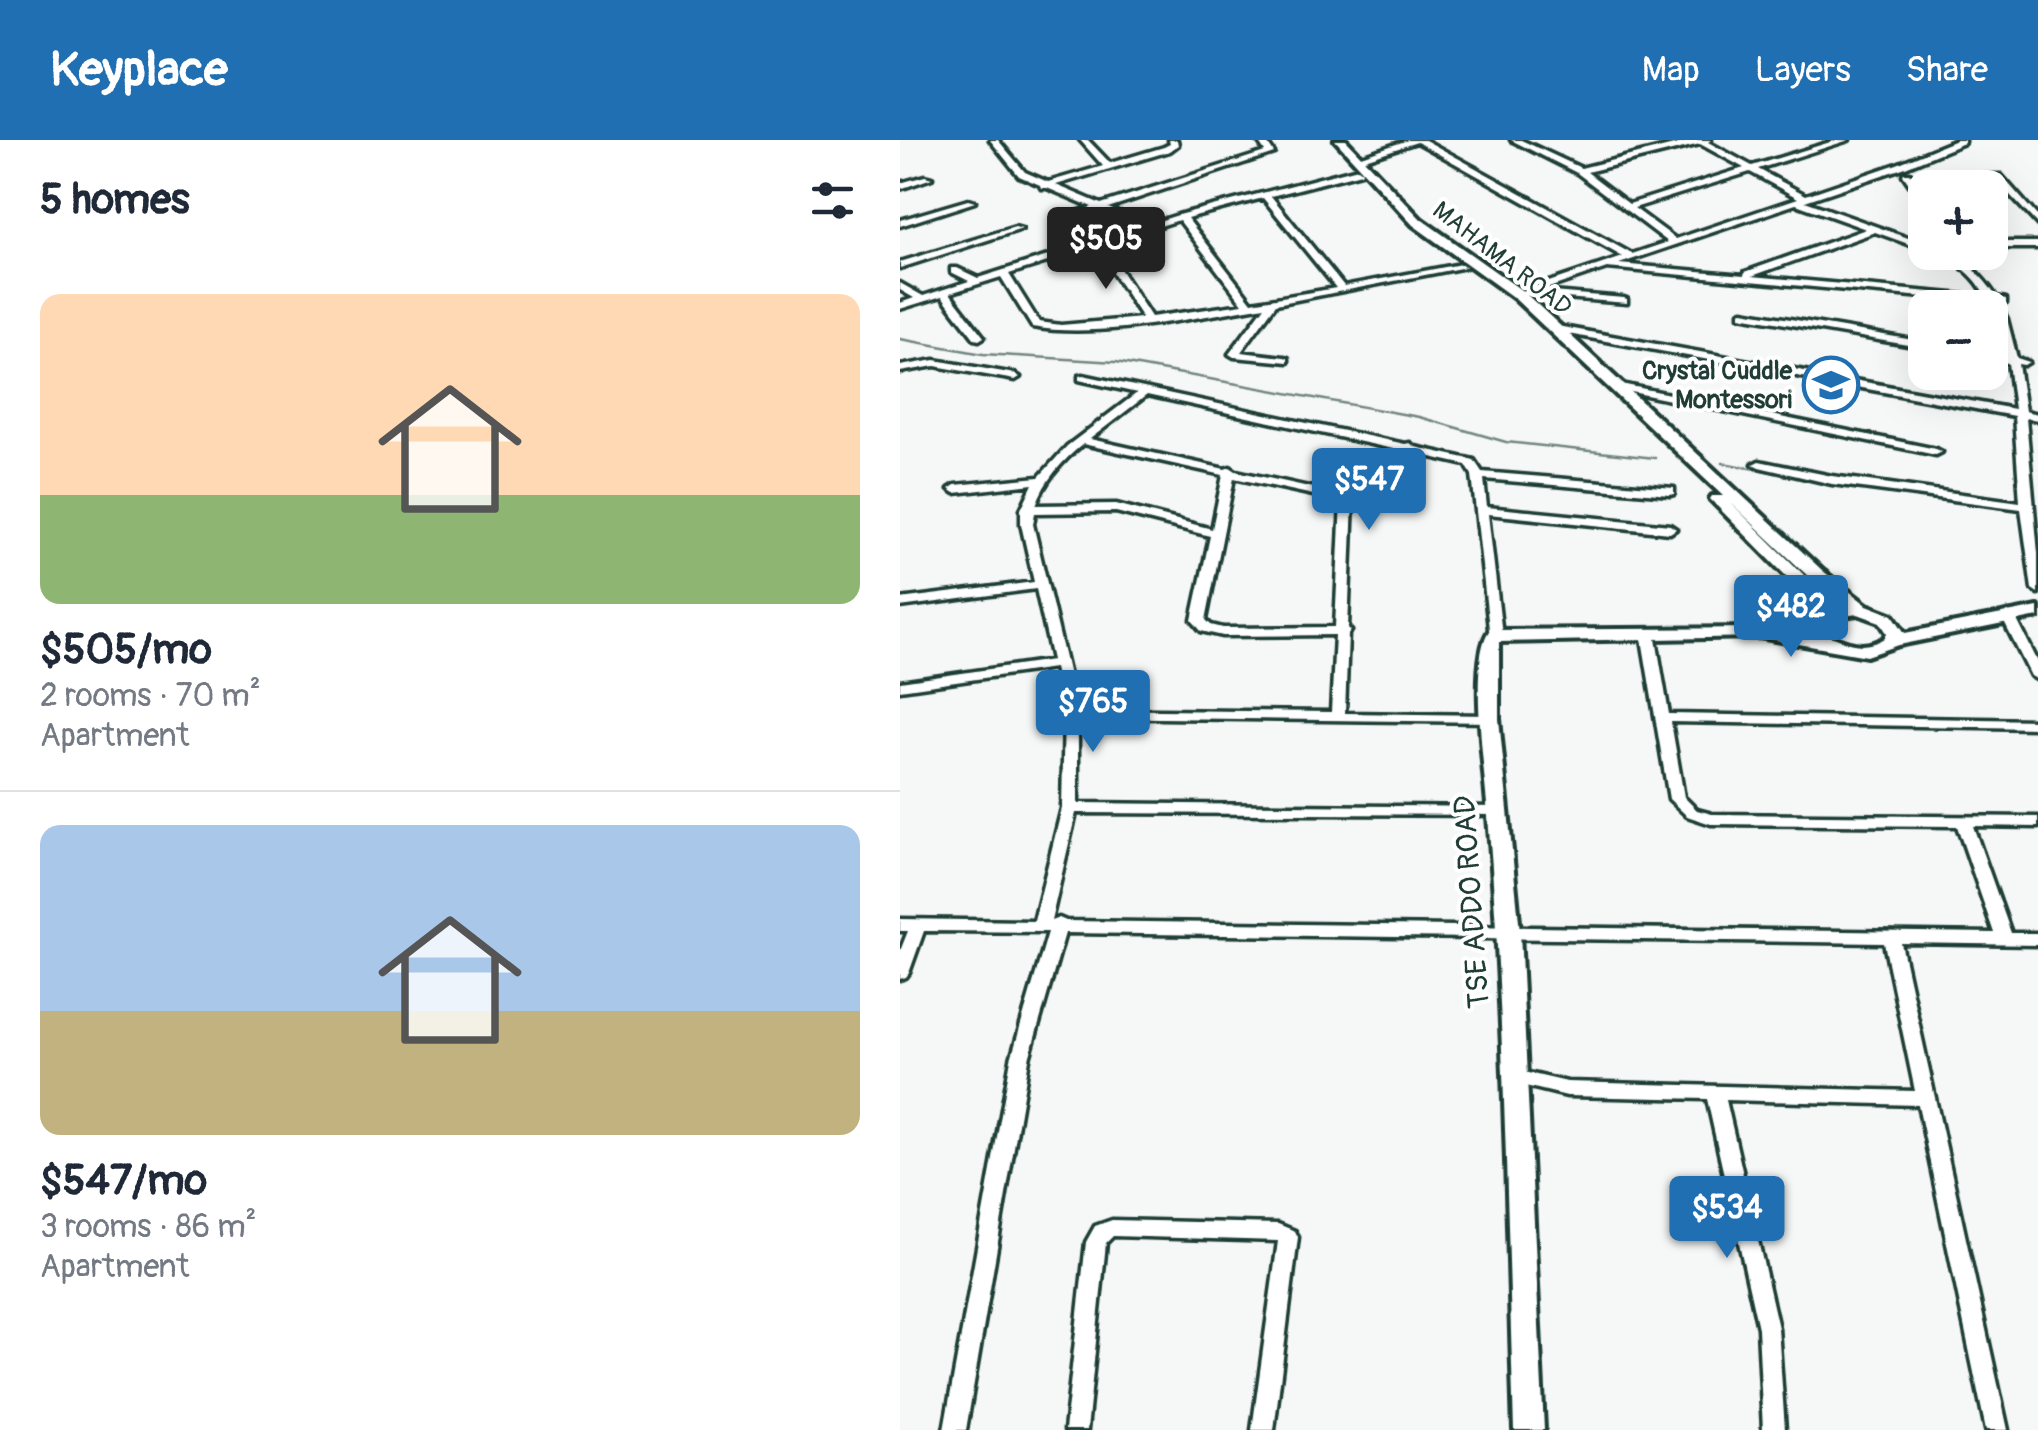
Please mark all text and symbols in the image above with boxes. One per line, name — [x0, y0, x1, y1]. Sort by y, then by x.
text: Keyplace — [50, 40, 228, 100]
text: Map — [1642, 48, 1700, 92]
text: Layers — [1755, 48, 1851, 92]
text: Share — [1906, 48, 1988, 92]
map controls — [1908, 170, 2008, 390]
button: + — [1908, 170, 2008, 270]
icon: filters — [805, 173, 860, 228]
text: 5 homes — [40, 174, 190, 226]
street label: MAHAMA ROAD — [1426, 195, 1578, 323]
pin: $505 — [1047, 207, 1165, 292]
text: $505 — [1069, 219, 1143, 259]
button: − — [1908, 290, 2008, 390]
school or university icon: Crystal Cuddle Montessori — [1801, 355, 1861, 415]
place label: Crystal Cuddle Montessori — [1642, 356, 1793, 416]
icon: home — [360, 359, 540, 539]
pin: $547 — [1310, 448, 1428, 533]
text: $547 — [1334, 460, 1404, 500]
pin: $482 — [1732, 575, 1850, 660]
text: $482 — [1756, 587, 1826, 627]
text: $505/mo — [40, 624, 212, 676]
pin: $765 — [1034, 670, 1152, 755]
text: 2 rooms · 70 m² — [40, 676, 261, 716]
text: $765 — [1058, 682, 1128, 722]
text: Apartment — [40, 716, 189, 756]
street label: TSE ADDO ROAD — [1446, 794, 1498, 1010]
icon: home — [360, 890, 540, 1070]
text: $547/mo — [40, 1155, 207, 1207]
pin: $534 — [1668, 1176, 1786, 1261]
text: $534 — [1691, 1188, 1763, 1228]
text: 3 rooms · 86 m² — [40, 1207, 257, 1247]
text: Apartment — [40, 1247, 189, 1287]

